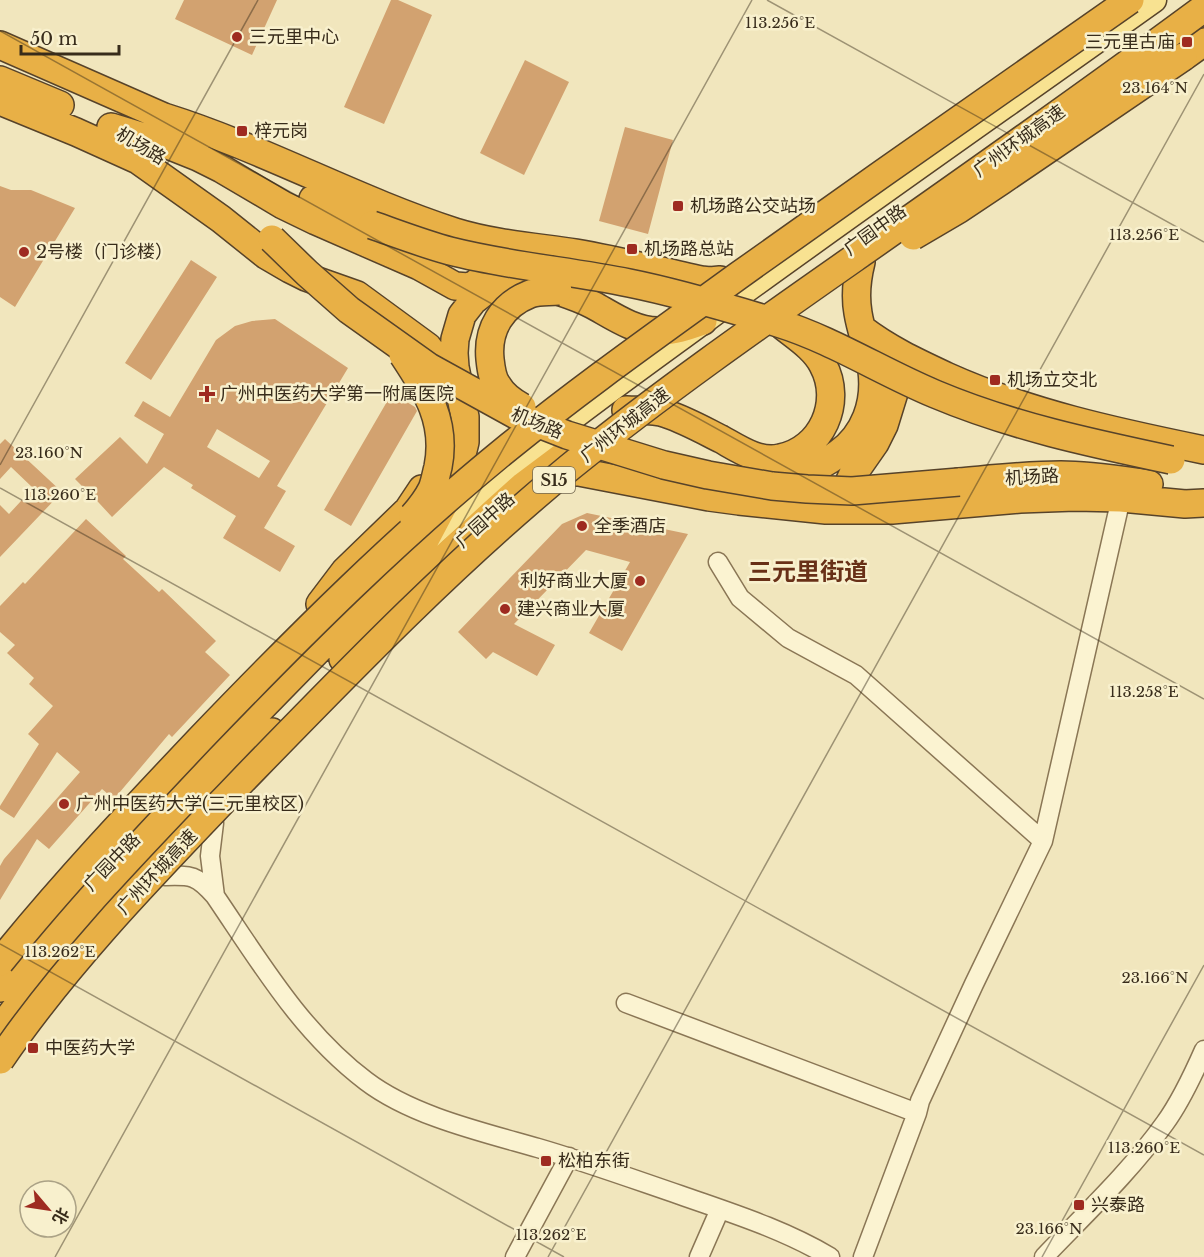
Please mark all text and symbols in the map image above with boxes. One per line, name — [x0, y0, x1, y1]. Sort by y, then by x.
text: 113.256°E — [745, 13, 815, 32]
scale bar — [21, 18, 118, 56]
place label: 三元里中心 — [249, 26, 339, 48]
text: 50 m — [30, 28, 78, 50]
marker: 三元里中心 — [230, 30, 244, 44]
place label: 三元里古庙 — [1085, 31, 1175, 53]
marker: 三元里古庙 — [1180, 35, 1194, 49]
text: 23.164°N — [1122, 78, 1188, 97]
street label: 广州环城高速 — [969, 100, 1069, 182]
place label: 梓元岗 — [254, 120, 308, 142]
street label: 机场路 — [112, 123, 170, 169]
marker: 梓元岗 — [235, 124, 249, 138]
place label: 机场路公交站场 — [690, 195, 816, 217]
marker: 机场路公交站场 — [671, 199, 685, 213]
street label: 广园中路 — [839, 200, 911, 260]
text: 113.256°E — [1109, 225, 1179, 244]
place label: 机场路总站 — [644, 238, 734, 260]
place label: 2号楼（门诊楼） — [36, 241, 173, 263]
marker: 机场路总站 — [625, 242, 639, 256]
marker: 2号楼（门诊楼） — [17, 245, 31, 259]
place label: 机场立交北 — [1007, 369, 1097, 391]
marker: 机场立交北 — [988, 373, 1002, 387]
place label: 广州中医药大学第一附属医院 — [220, 383, 454, 405]
street label: 广州环城高速 — [576, 383, 674, 467]
marker: 广州中医药大学第一附属医院 — [198, 385, 216, 403]
street label: 机场路 — [508, 403, 566, 443]
text: 23.160°N — [15, 443, 83, 462]
street label: 机场路 — [1004, 465, 1060, 489]
road number: S15 — [533, 467, 575, 493]
text: 113.260°E — [24, 485, 96, 504]
street label: 广园中路 — [451, 488, 519, 552]
place label: 全季酒店 — [594, 515, 666, 537]
marker: 全季酒店 — [575, 519, 589, 533]
district label: 三元里街道 — [748, 557, 868, 586]
place label: 利好商业大厦 — [520, 570, 628, 592]
marker: 利好商业大厦 — [633, 574, 647, 588]
place label: 建兴商业大厦 — [517, 598, 625, 620]
marker: 建兴商业大厦 — [498, 602, 512, 616]
text: 113.258°E — [1109, 682, 1179, 701]
place label: 广州中医药大学(三元里校区) — [76, 793, 304, 815]
marker: 广州中医药大学(三元里校区) — [57, 797, 71, 811]
street label: 广州环城高速 — [112, 825, 202, 919]
street label: 广园中路 — [79, 828, 145, 896]
text: 113.262°E — [25, 942, 96, 961]
text: 23.166°N — [1121, 968, 1189, 987]
place label: 中医药大学 — [45, 1037, 135, 1059]
marker: 中医药大学 — [26, 1041, 40, 1055]
text: 113.260°E — [1108, 1138, 1180, 1157]
place label: 松柏东街 — [558, 1150, 630, 1172]
marker: 松柏东街 — [539, 1154, 553, 1168]
north arrow — [18, 1179, 78, 1239]
place label: 兴泰路 — [1091, 1194, 1145, 1216]
marker: 兴泰路 — [1072, 1198, 1086, 1212]
text: 北 — [48, 1204, 74, 1228]
text: 23.166°N — [1015, 1219, 1083, 1238]
text: 113.262°E — [516, 1225, 587, 1244]

